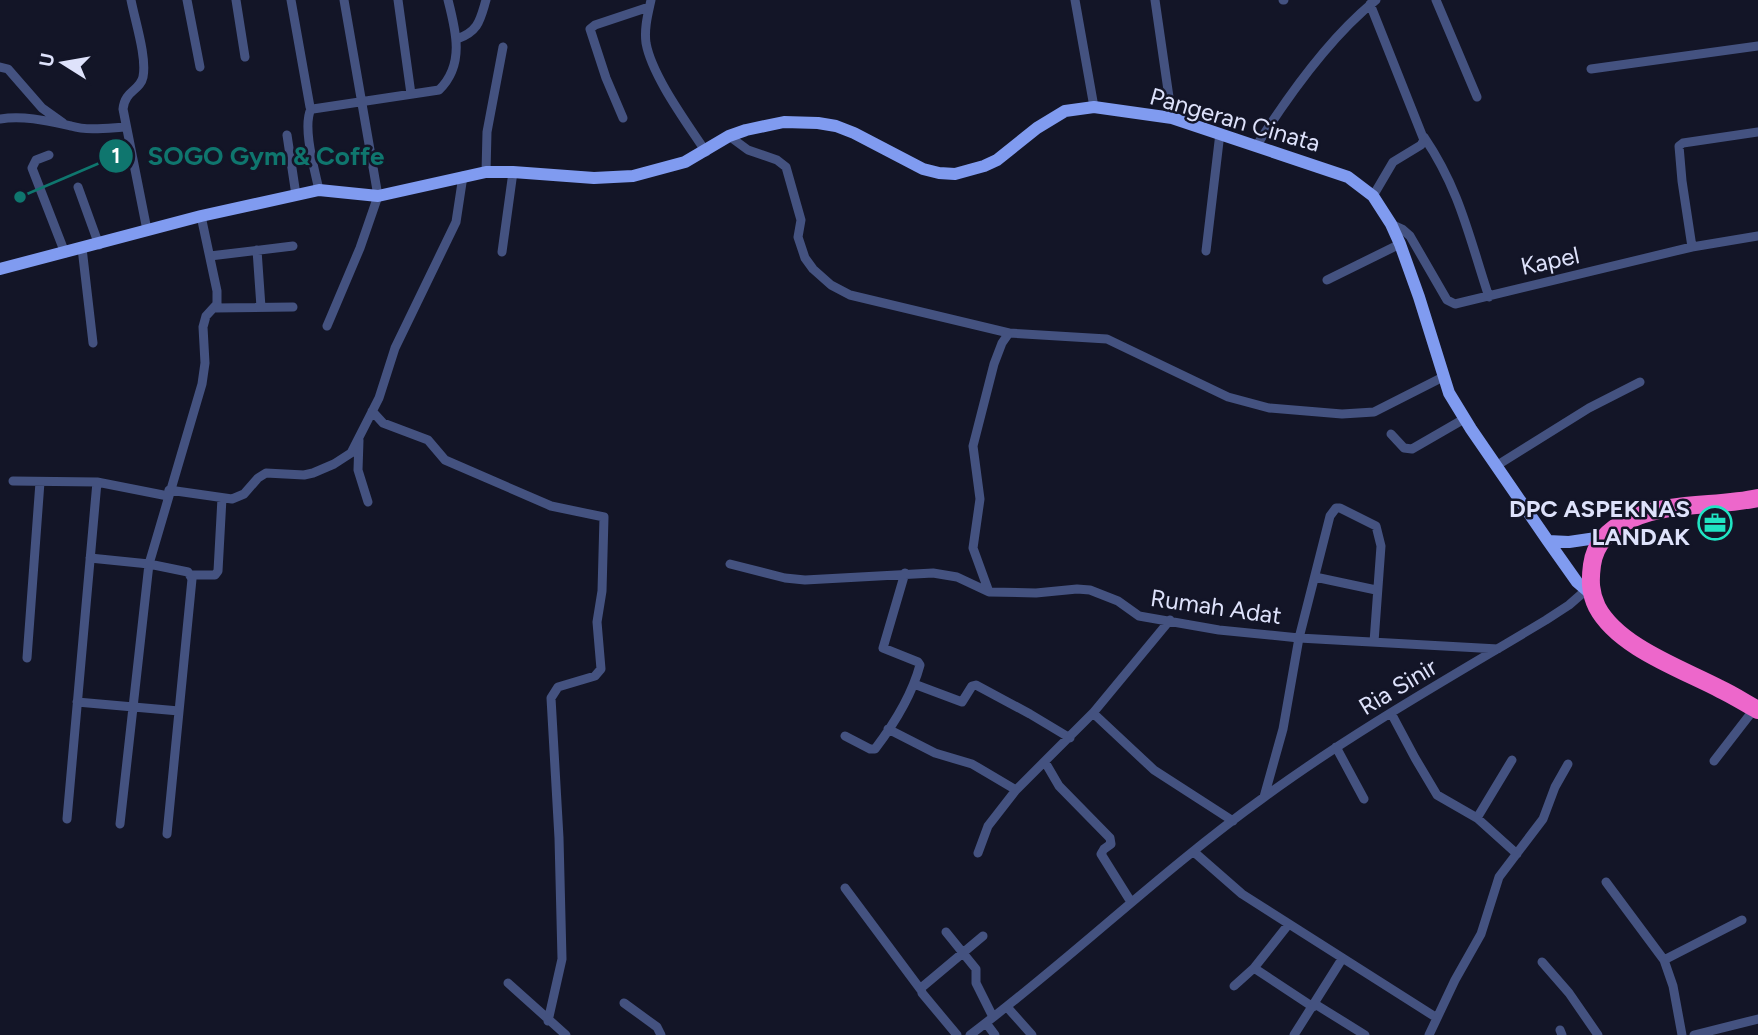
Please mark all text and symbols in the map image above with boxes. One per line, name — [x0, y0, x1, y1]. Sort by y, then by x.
north arrow — [28, 28, 98, 98]
text: U — [34, 51, 59, 69]
street label: Pangeran Cinata — [1147, 81, 1324, 158]
callout: SOGO Gym & Coffe — [98, 132, 398, 179]
text: SOGO Gym & Coffe — [148, 140, 384, 172]
text: 1 — [112, 143, 120, 168]
street label: Kapel — [1518, 240, 1582, 281]
place label: DPC ASPEKNAS LANDAK — [1509, 494, 1690, 551]
office icon: DPC ASPEKNAS LANDAK — [1696, 504, 1734, 542]
street label: Rumah Adat — [1149, 583, 1283, 630]
street label: Ria Sinir — [1353, 652, 1442, 721]

